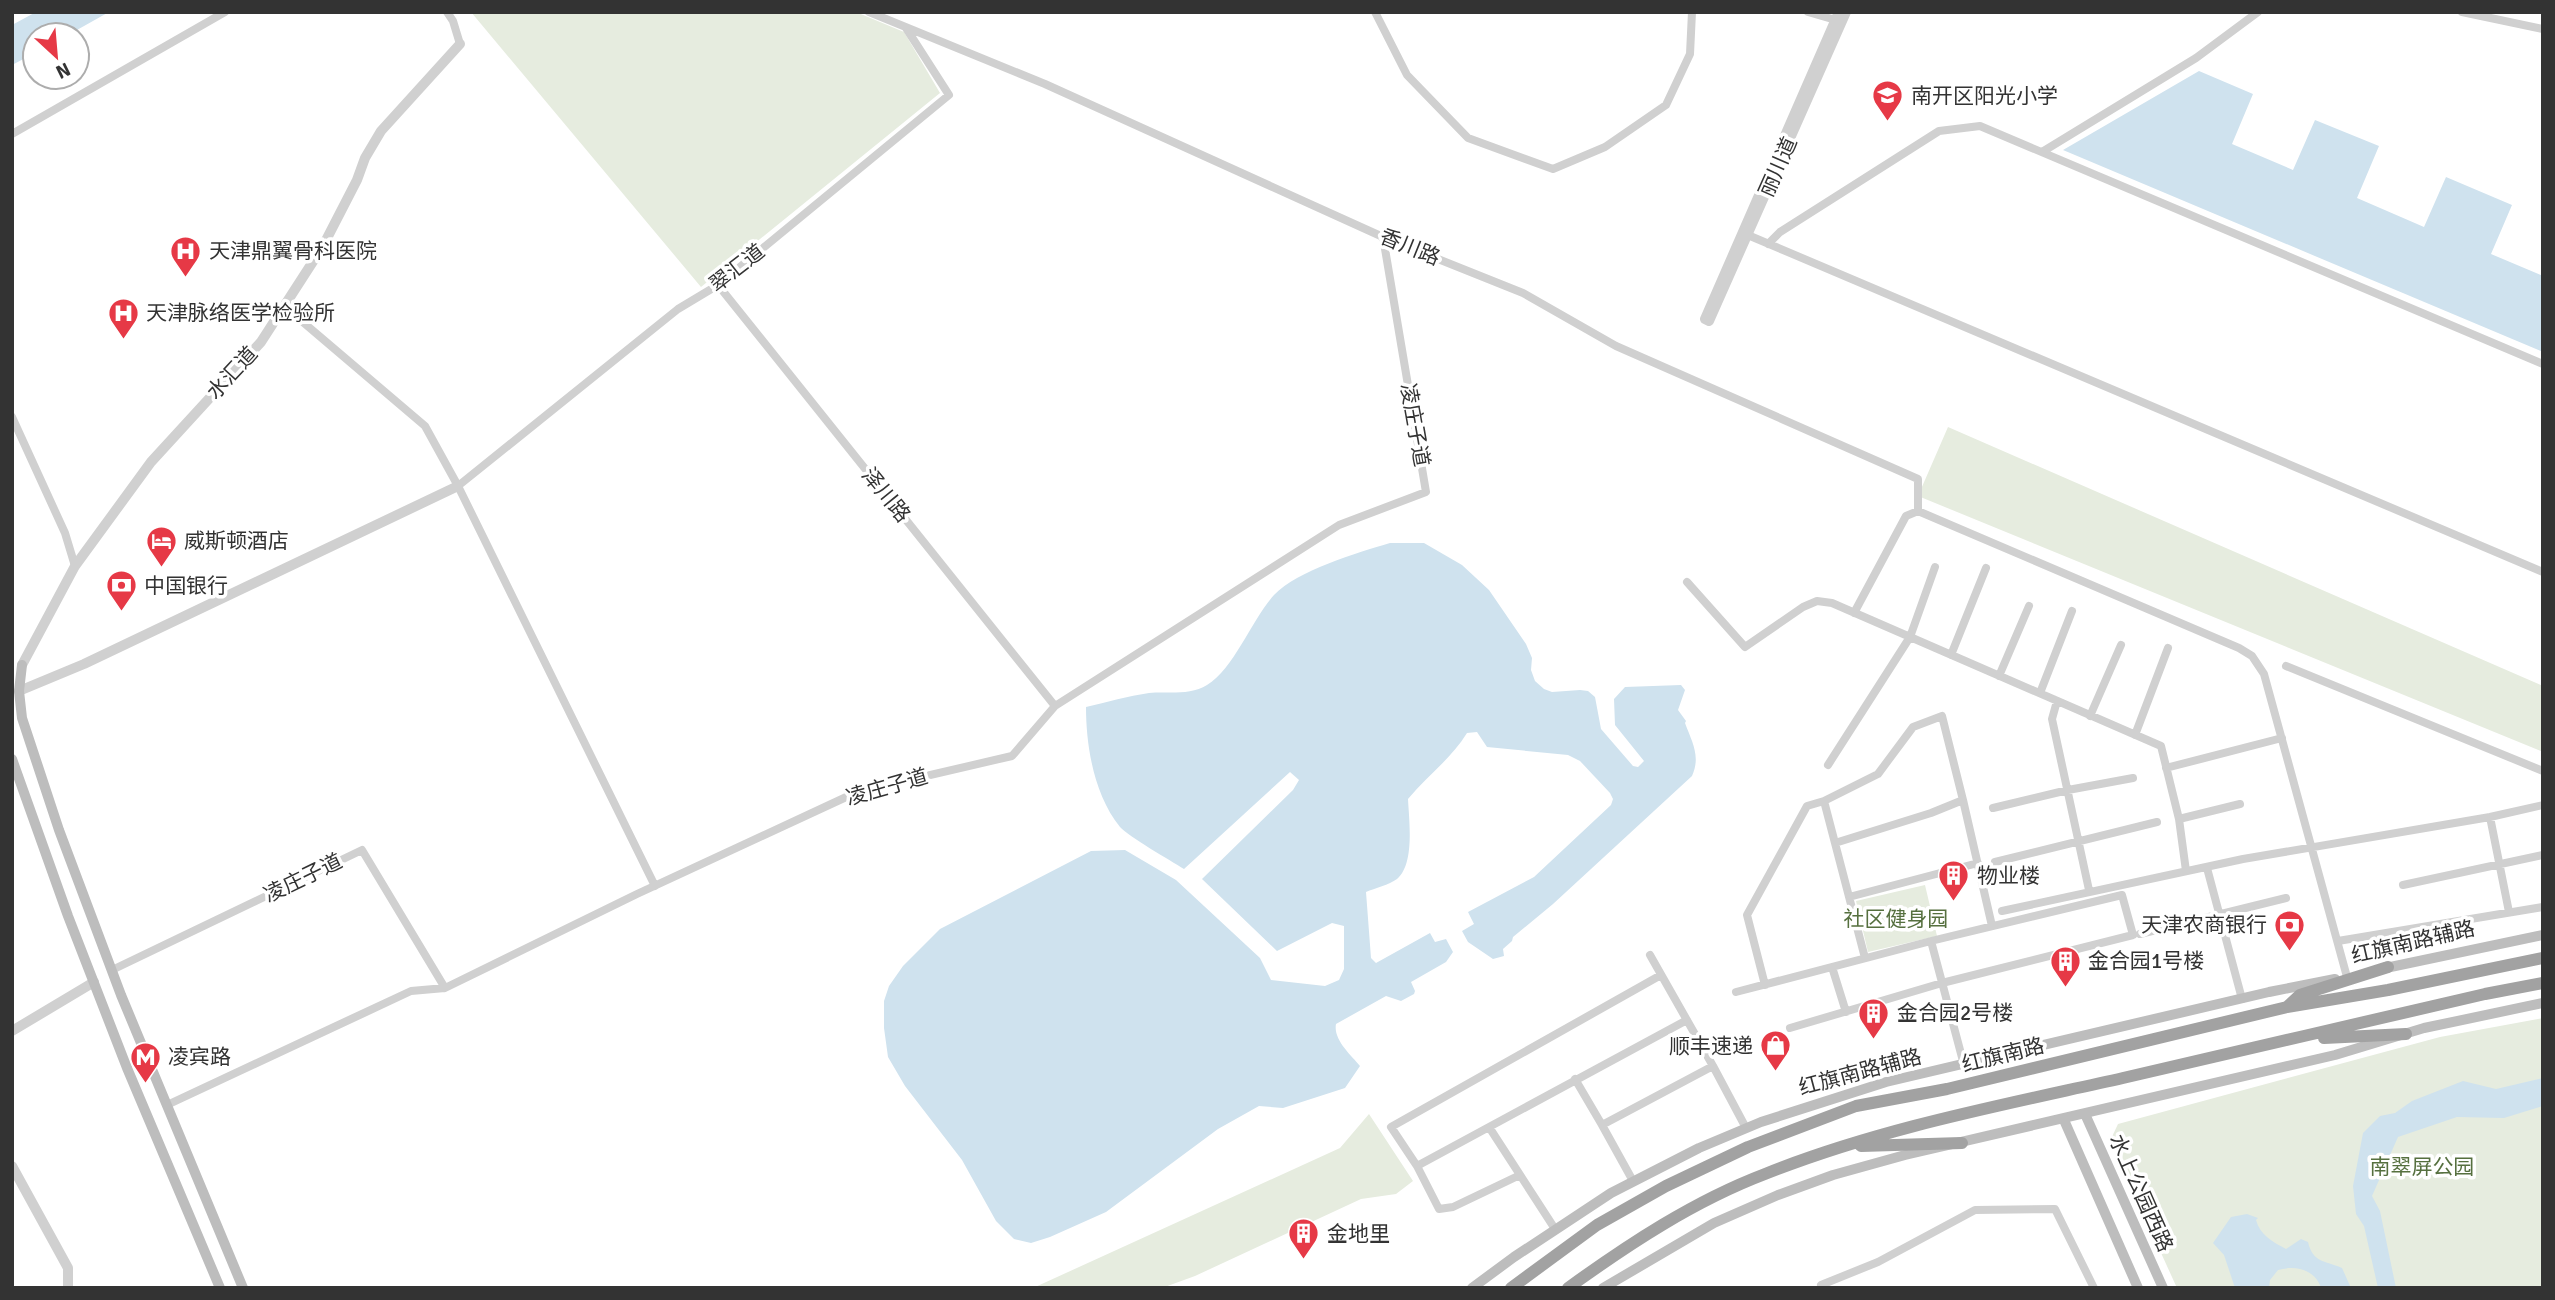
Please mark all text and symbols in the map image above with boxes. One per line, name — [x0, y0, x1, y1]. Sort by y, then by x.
north arrow — [21, 21, 91, 91]
text: N — [52, 57, 74, 84]
school or university icon: 南开区阳光小学 — [1871, 79, 1905, 123]
place label: 南开区阳光小学 — [1911, 83, 2058, 109]
street label: 丽川道 — [1753, 133, 1803, 201]
street label: 香川路 — [1376, 223, 1444, 271]
hospital icon: 天津鼎翼骨科医院 — [169, 234, 203, 278]
place label: 天津鼎翼骨科医院 — [209, 238, 377, 264]
street label: 翠汇道 — [704, 238, 770, 298]
hospital icon: 天津脉络医学检验所 — [106, 296, 140, 340]
place label: 天津脉络医学检验所 — [146, 300, 335, 326]
street label: 水汇道 — [201, 341, 263, 405]
street label: 凌庄子道 — [1395, 381, 1435, 469]
street label: 泽川路 — [856, 462, 916, 528]
hotel icon: 威斯顿酒店 — [144, 524, 178, 568]
place label: 威斯顿酒店 — [184, 528, 289, 554]
bank icon: 中国银行 — [104, 569, 138, 613]
place label: 中国银行 — [144, 573, 228, 599]
street label: 凌庄子道 — [843, 763, 931, 811]
street label: 凌庄子道 — [260, 848, 346, 908]
building icon: 物业楼 — [1937, 859, 1971, 903]
place label: 物业楼 — [1977, 863, 2040, 889]
park label: 社区健身园 — [1844, 906, 1949, 932]
bank icon: 天津农商银行 — [2273, 908, 2307, 952]
place label: 天津农商银行 — [2141, 912, 2267, 938]
street label: 红旗南路辅路 — [2349, 915, 2477, 969]
building icon: 金合园1号楼 — [2048, 944, 2082, 988]
place label: 金合园1号楼 — [2088, 948, 2204, 974]
building icon: 金合园2号楼 — [1857, 996, 1891, 1040]
place label: 金合园2号楼 — [1897, 1000, 2013, 1026]
shop icon: 顺丰速递 — [1759, 1029, 1793, 1073]
street label: 红旗南路 — [1959, 1032, 2047, 1078]
place label: 顺丰速递 — [1669, 1033, 1753, 1059]
metro station icon: 凌宾路 — [128, 1040, 162, 1084]
street label: 红旗南路辅路 — [1796, 1043, 1924, 1101]
place label: 凌宾路 — [168, 1044, 231, 1070]
street label: 水上公园西路 — [2103, 1130, 2179, 1256]
park label: 南翠屏公园 — [2370, 1154, 2475, 1180]
building icon: 金地里 — [1287, 1217, 1321, 1261]
place label: 金地里 — [1327, 1221, 1390, 1247]

